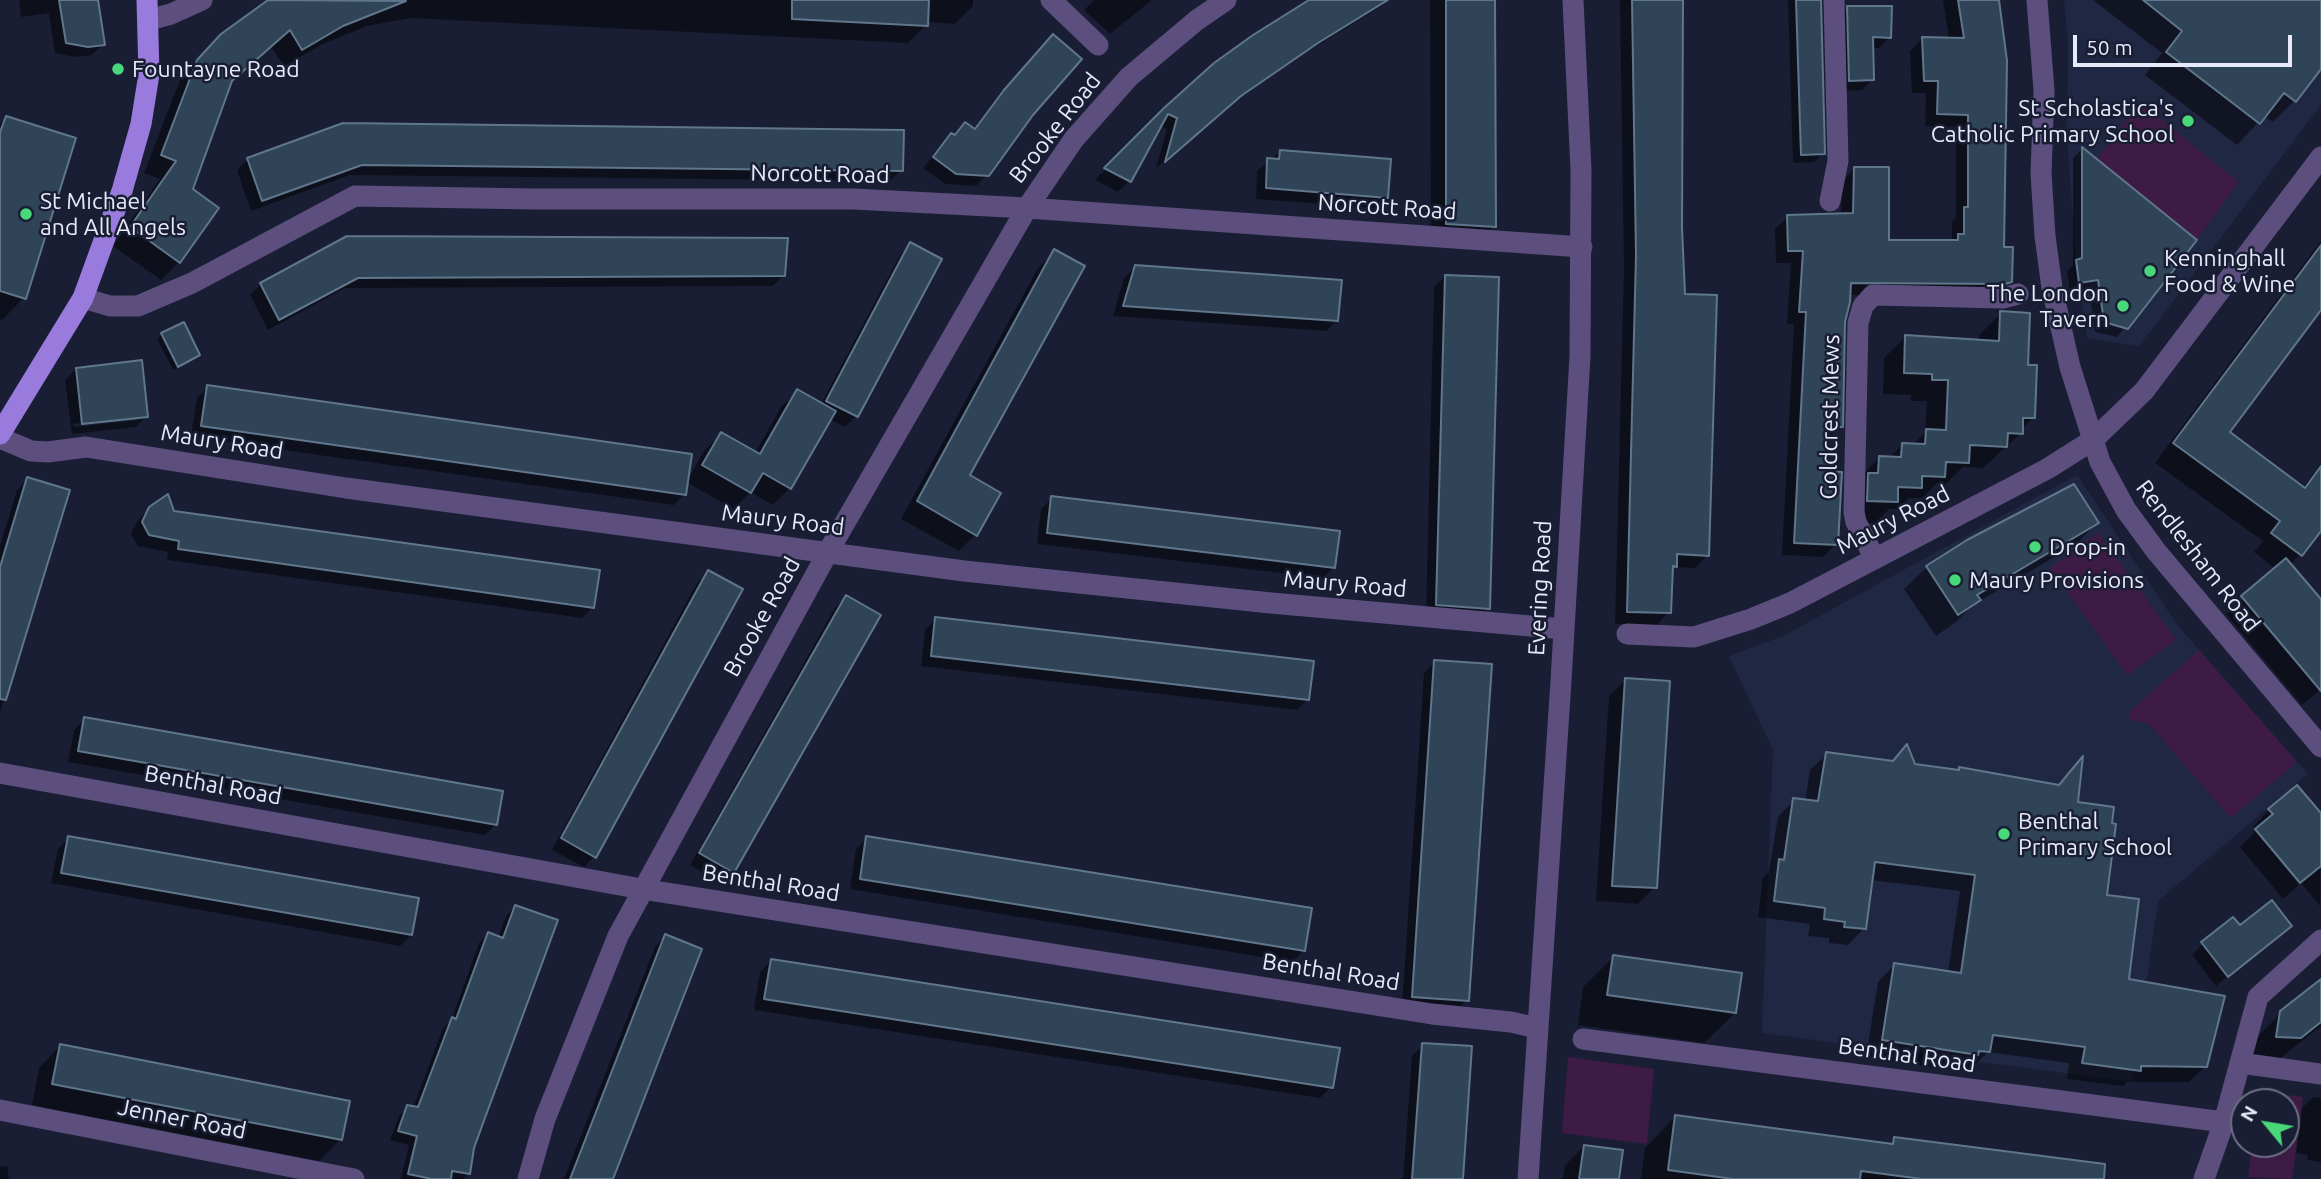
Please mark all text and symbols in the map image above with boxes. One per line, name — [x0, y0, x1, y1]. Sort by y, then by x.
scale bar — [2076, 21, 2295, 65]
text: 50 m — [2086, 35, 2133, 59]
place label: Fountayne Road — [132, 55, 300, 83]
marker: Fountayne Road — [110, 61, 126, 77]
street label: Brooke Road — [1003, 67, 1107, 189]
place label: St Scholastica's Catholic Primary School — [1931, 94, 2174, 148]
marker: St Scholastica's Catholic Primary School — [2180, 113, 2196, 129]
street label: Norcott Road — [750, 159, 890, 189]
place label: St Michael and All Angels — [40, 187, 186, 241]
street label: Norcott Road — [1317, 188, 1457, 226]
marker: St Michael and All Angels — [18, 206, 34, 222]
place label: Kenninghall Food & Wine — [2164, 244, 2295, 298]
marker: Kenninghall Food & Wine — [2142, 263, 2158, 279]
place label: The London Tavern — [1987, 279, 2109, 333]
marker: The London Tavern — [2115, 298, 2131, 314]
street label: Goldcrest Mews — [1815, 334, 1845, 500]
street label: Maury Road — [159, 419, 285, 465]
street label: Rendlesham Road — [2130, 474, 2266, 638]
street label: Maury Road — [1832, 480, 1954, 560]
street label: Maury Road — [720, 499, 846, 541]
street label: Evering Road — [1523, 520, 1557, 656]
place label: Drop-in — [2049, 533, 2126, 561]
marker: Drop-in — [2027, 539, 2043, 555]
street label: Brooke Road — [718, 552, 806, 682]
street label: Maury Road — [1282, 565, 1408, 603]
place label: Maury Provisions — [1969, 566, 2144, 594]
marker: Maury Provisions — [1947, 572, 1963, 588]
street label: Benthal Road — [142, 759, 284, 811]
place label: Benthal Primary School — [2018, 807, 2172, 861]
marker: Benthal Primary School — [1996, 826, 2012, 842]
street label: Benthal Road — [700, 859, 842, 907]
street label: Benthal Road — [1260, 948, 1402, 996]
street label: Benthal Road — [1836, 1032, 1978, 1078]
north arrow — [2230, 1088, 2300, 1158]
street label: Jenner Road — [116, 1093, 248, 1145]
text: N — [2235, 1102, 2262, 1125]

